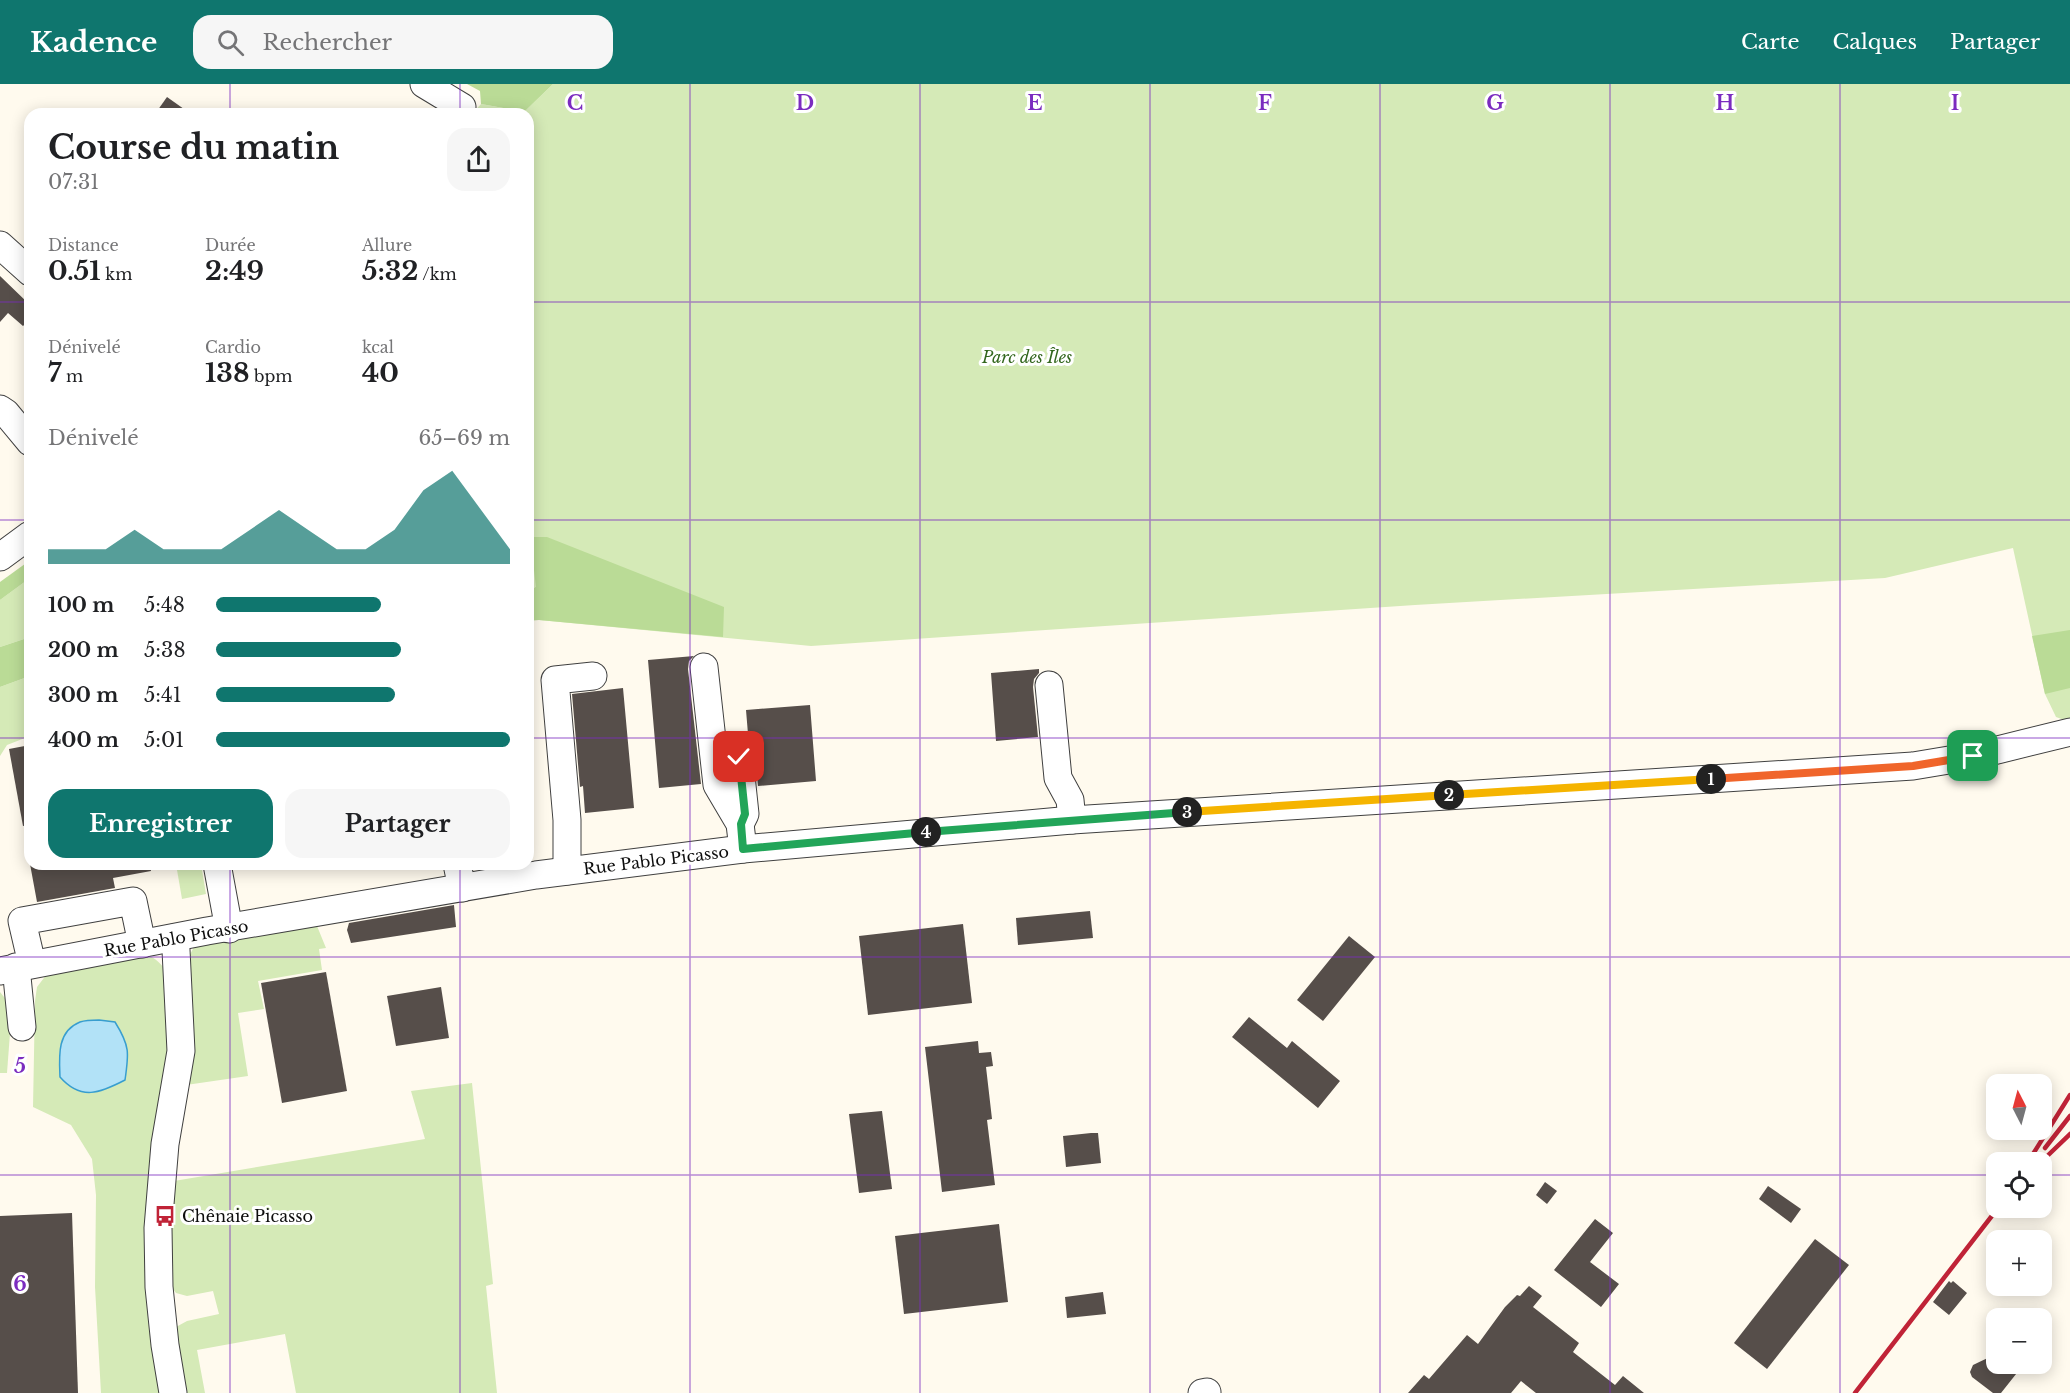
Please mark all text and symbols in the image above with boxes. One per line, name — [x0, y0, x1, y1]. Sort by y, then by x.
search box — [193, 15, 613, 69]
text: Kadence — [30, 25, 157, 60]
icon: search — [214, 26, 247, 59]
text: Rechercher — [262, 29, 392, 56]
text: Carte — [1741, 29, 1799, 55]
text: Calques — [1832, 29, 1917, 55]
text: Partager — [1950, 29, 2040, 55]
text: C — [567, 91, 583, 115]
text: D — [796, 91, 814, 115]
text: E — [1027, 91, 1043, 115]
text: F — [1258, 91, 1272, 115]
text: G — [1486, 91, 1504, 115]
text: H — [1716, 91, 1735, 115]
text: I — [1951, 91, 1959, 115]
text: Course du matin — [48, 127, 339, 168]
button: share — [447, 128, 510, 191]
text: 07:31 — [48, 170, 99, 194]
text: Distance — [48, 235, 119, 255]
text: Durée — [205, 235, 256, 255]
text: Allure — [362, 235, 412, 255]
text: 0.51 — [48, 255, 101, 287]
text: 2:49 — [205, 255, 264, 287]
text: 5:32 — [362, 255, 418, 287]
text: km — [101, 264, 132, 284]
text: /km — [418, 264, 457, 284]
text: Dénivelé — [48, 337, 121, 357]
text: Cardio — [205, 337, 261, 357]
text: kcal — [362, 337, 394, 357]
park label: Parc des Îles — [981, 347, 1072, 367]
text: 7 — [48, 357, 61, 389]
text: 138 — [205, 357, 249, 389]
text: 40 — [362, 357, 399, 389]
text: m — [61, 366, 83, 386]
text: bpm — [249, 366, 293, 386]
text: Dénivelé — [48, 426, 139, 450]
text: 65–69 m — [418, 426, 510, 450]
text: 100 m — [48, 593, 114, 617]
text: 5:48 — [144, 593, 185, 617]
text: 200 m — [48, 638, 119, 662]
text: 5:38 — [144, 638, 186, 662]
text: 300 m — [48, 683, 118, 707]
text: 5:41 — [144, 683, 182, 707]
text: 400 m — [48, 728, 119, 752]
text: 5:01 — [144, 728, 184, 752]
pin — [1947, 730, 1998, 781]
pin — [713, 731, 764, 782]
icon: arrive — [1956, 739, 1989, 772]
icon: check — [722, 740, 755, 773]
pin: 1 — [1696, 764, 1726, 794]
text: 1 — [1708, 769, 1714, 789]
pin: 2 — [1434, 780, 1464, 810]
text: 2 — [1444, 785, 1454, 805]
button: Enregistrer — [48, 789, 273, 858]
button: Partager — [285, 789, 510, 858]
pin: 3 — [1172, 797, 1202, 827]
text: 3 — [1182, 802, 1192, 822]
pin: 4 — [911, 817, 941, 847]
text: 4 — [921, 822, 931, 842]
street label: Rue Pablo Picasso — [582, 841, 730, 879]
street label: Rue Pablo Picasso — [102, 915, 250, 961]
text: 5 — [14, 1054, 26, 1078]
north arrow — [1986, 1074, 2052, 1140]
map controls — [1986, 1074, 2052, 1374]
button: locate — [1986, 1152, 2052, 1218]
bus stop icon: Chênaie Picasso — [153, 1204, 177, 1228]
place label: Chênaie Picasso — [182, 1206, 313, 1226]
button: + — [1986, 1230, 2052, 1296]
text: 6 — [13, 1272, 27, 1296]
button: − — [1986, 1308, 2052, 1374]

